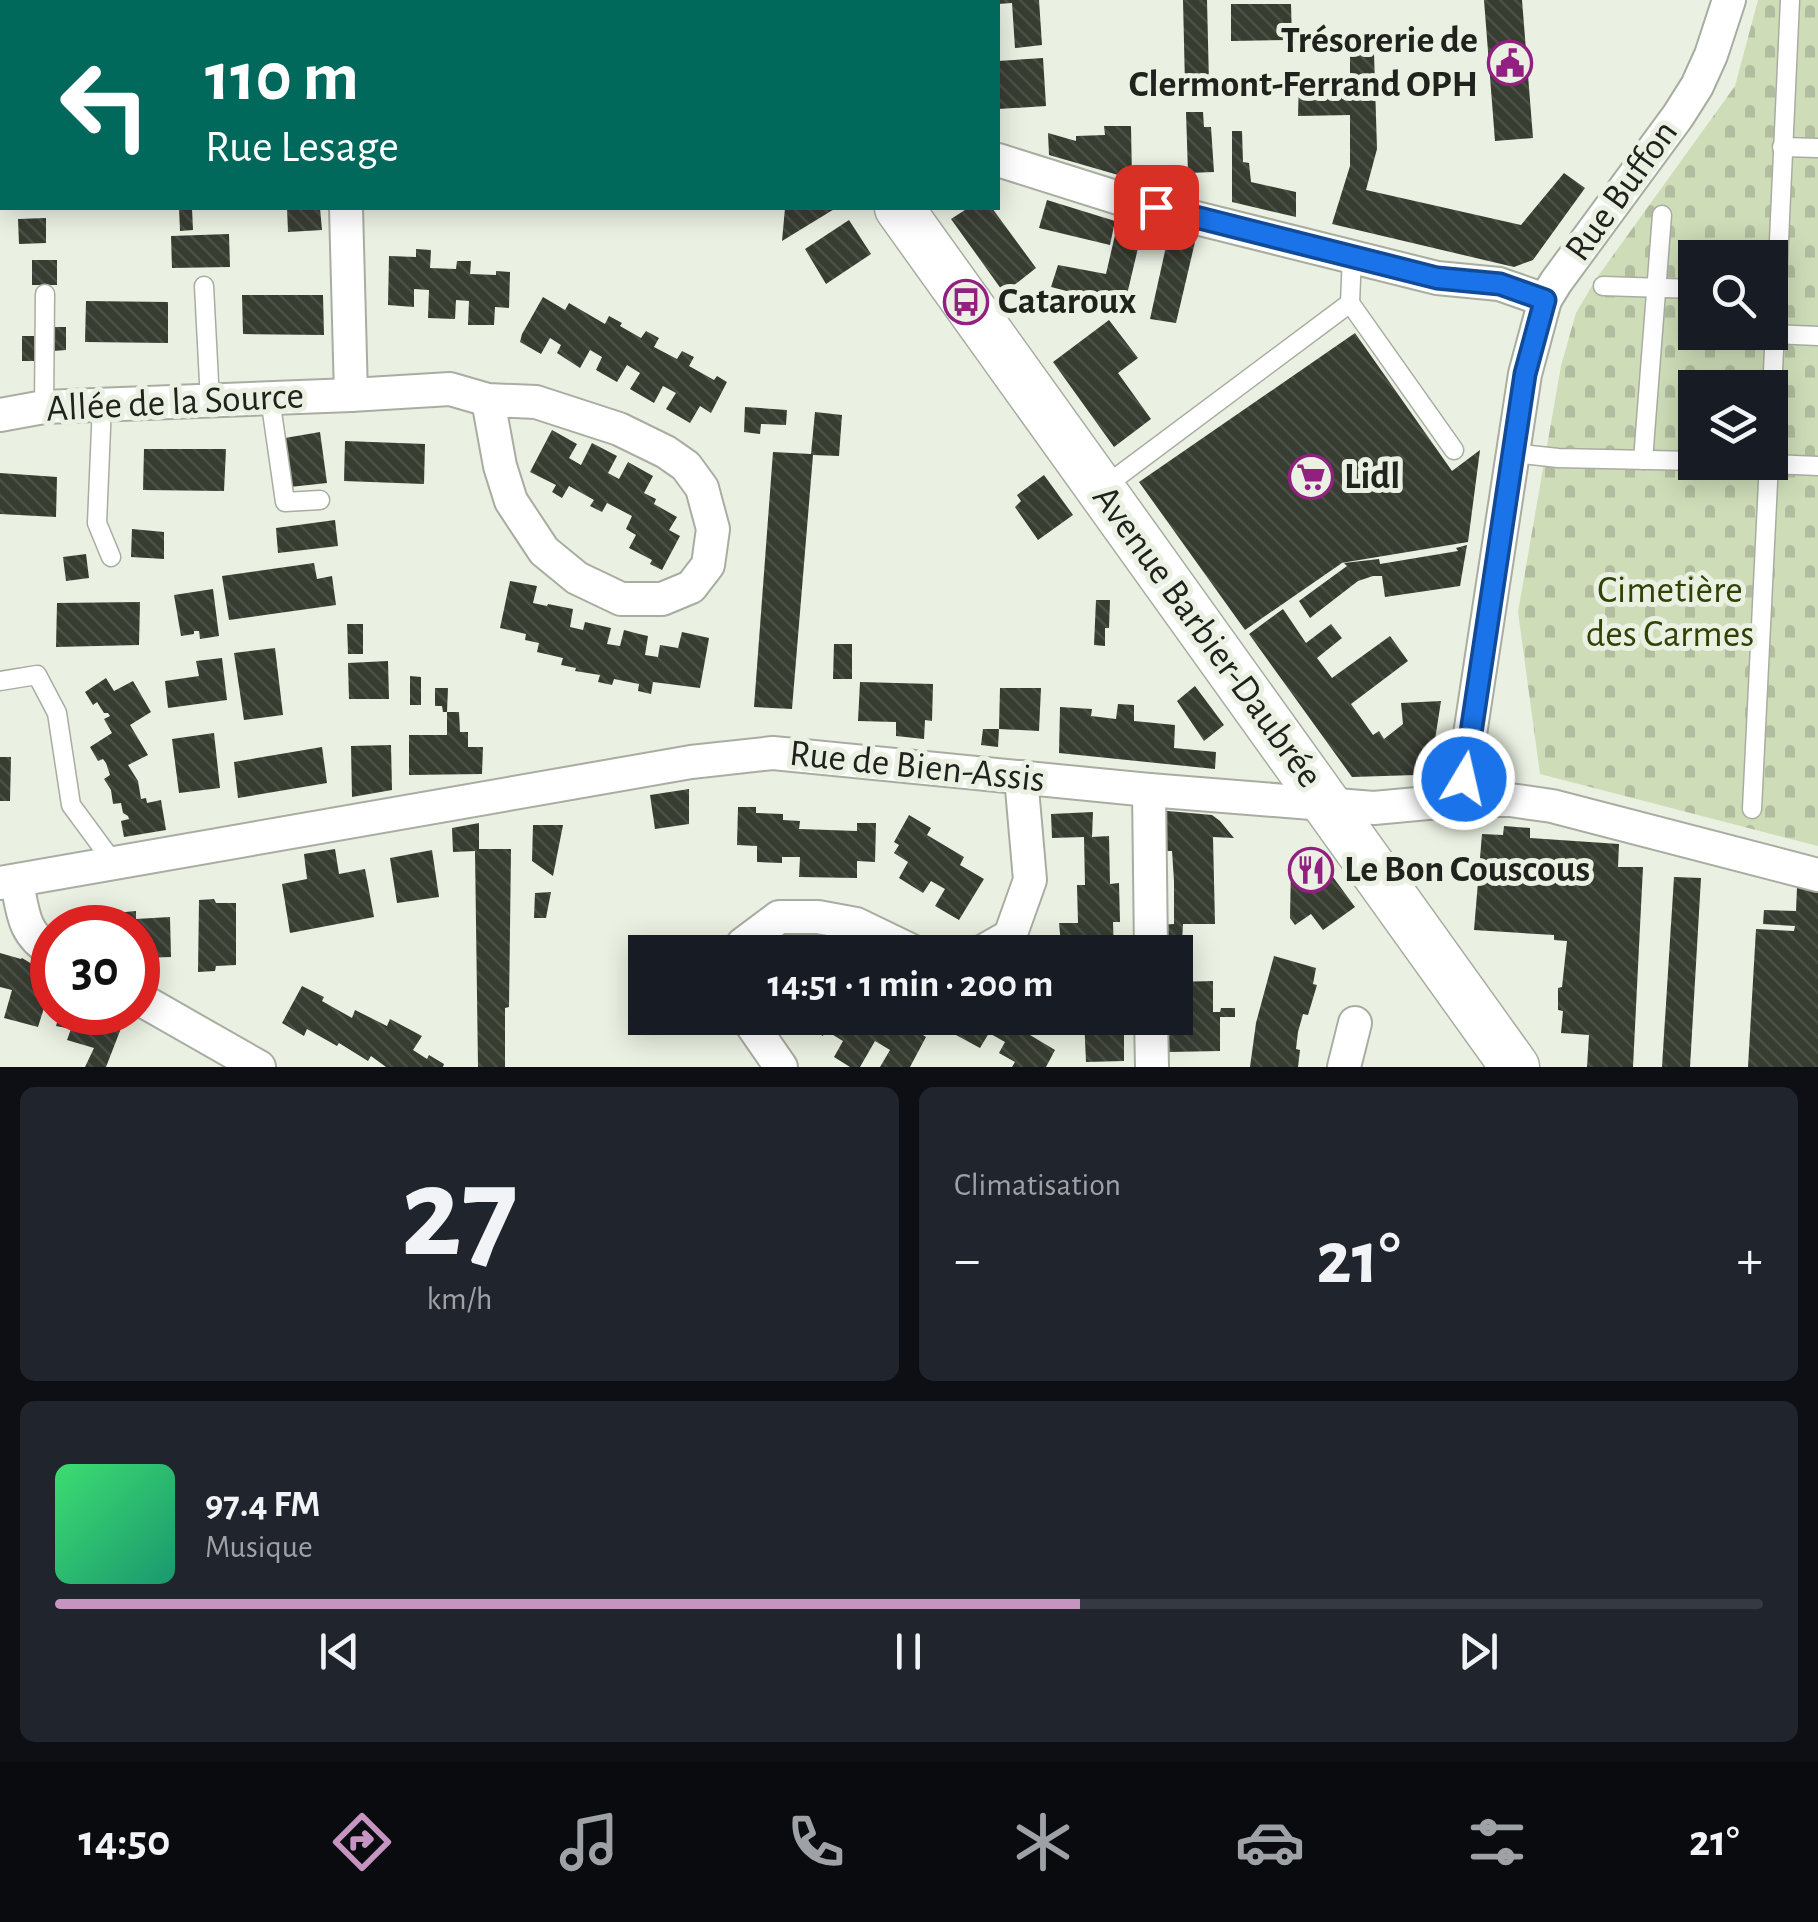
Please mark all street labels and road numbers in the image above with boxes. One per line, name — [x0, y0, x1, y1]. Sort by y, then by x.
street label: Rue Buffon — [1559, 114, 1685, 268]
street label: Allée de la Source — [45, 377, 305, 429]
street label: Avenue Barbier-Daubrée — [1085, 479, 1329, 795]
street label: Rue de Bien-Assis — [787, 735, 1047, 799]

